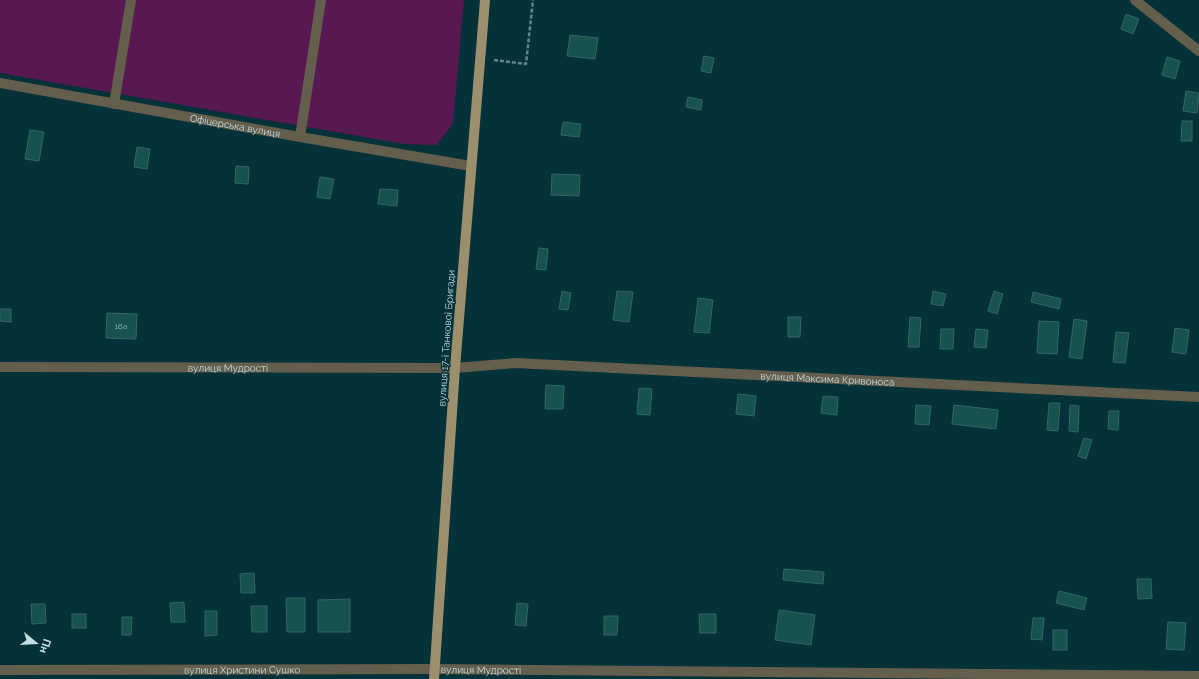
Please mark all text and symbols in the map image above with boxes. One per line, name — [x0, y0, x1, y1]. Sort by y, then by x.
street label: Офіцерська вулиця — [189, 112, 281, 139]
street label: вулиця 17-ї Танкової Бригади — [436, 269, 457, 407]
house number: 16а — [115, 321, 127, 331]
street label: вулиця Мудрості — [188, 362, 268, 374]
street label: вулиця Максима Кривоноса — [760, 370, 895, 388]
north arrow — [16, 623, 56, 663]
text: Пн — [37, 637, 53, 655]
street label: вулиця Христини Сушко — [184, 664, 300, 676]
street label: вулиця Мудрості — [441, 664, 521, 676]

